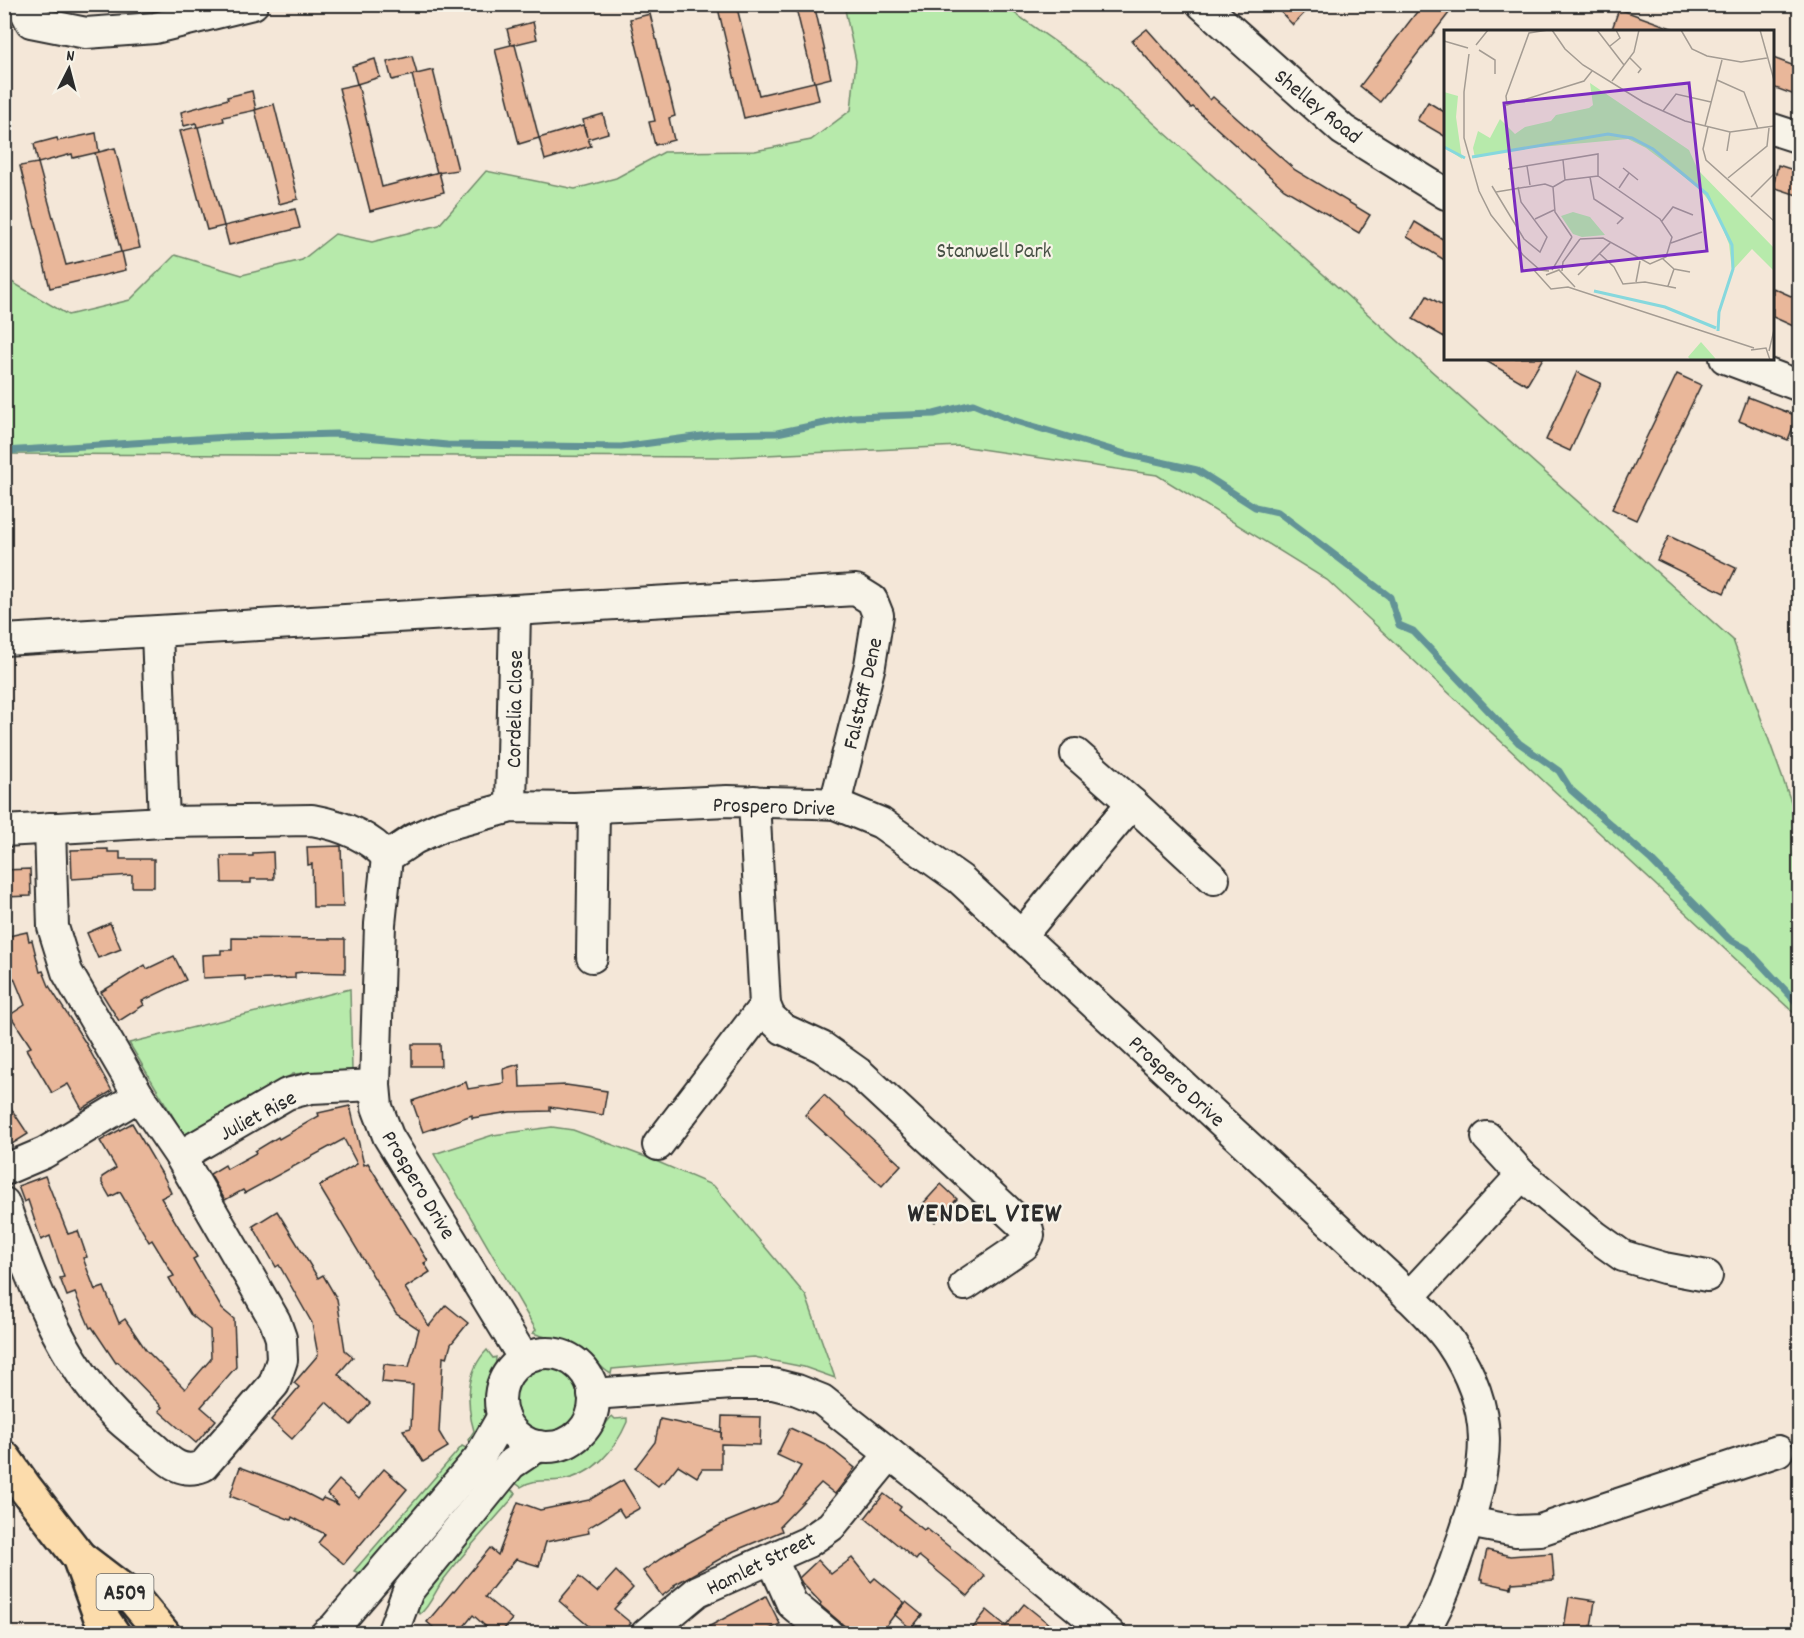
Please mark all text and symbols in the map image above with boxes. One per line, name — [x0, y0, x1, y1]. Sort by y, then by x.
inset map — [1444, 30, 1774, 360]
north arrow — [39, 39, 99, 99]
text: N — [65, 45, 76, 68]
street label: Shelley Road — [1266, 63, 1367, 153]
park label: Stanwell Park — [936, 237, 1052, 268]
street label: Falstaff Dene — [836, 635, 892, 753]
street label: Cordelia Close — [500, 650, 533, 768]
street label: Prospero Drive — [712, 791, 836, 826]
street label: Prospero Drive — [1120, 1029, 1231, 1136]
street label: Juliet Rise — [215, 1084, 303, 1150]
street label: Prospero Drive — [372, 1125, 462, 1246]
district label: WENDEL VIEW — [907, 1196, 1063, 1236]
street label: Hamlet Street — [702, 1525, 821, 1605]
road number: A509 — [96, 1574, 154, 1610]

